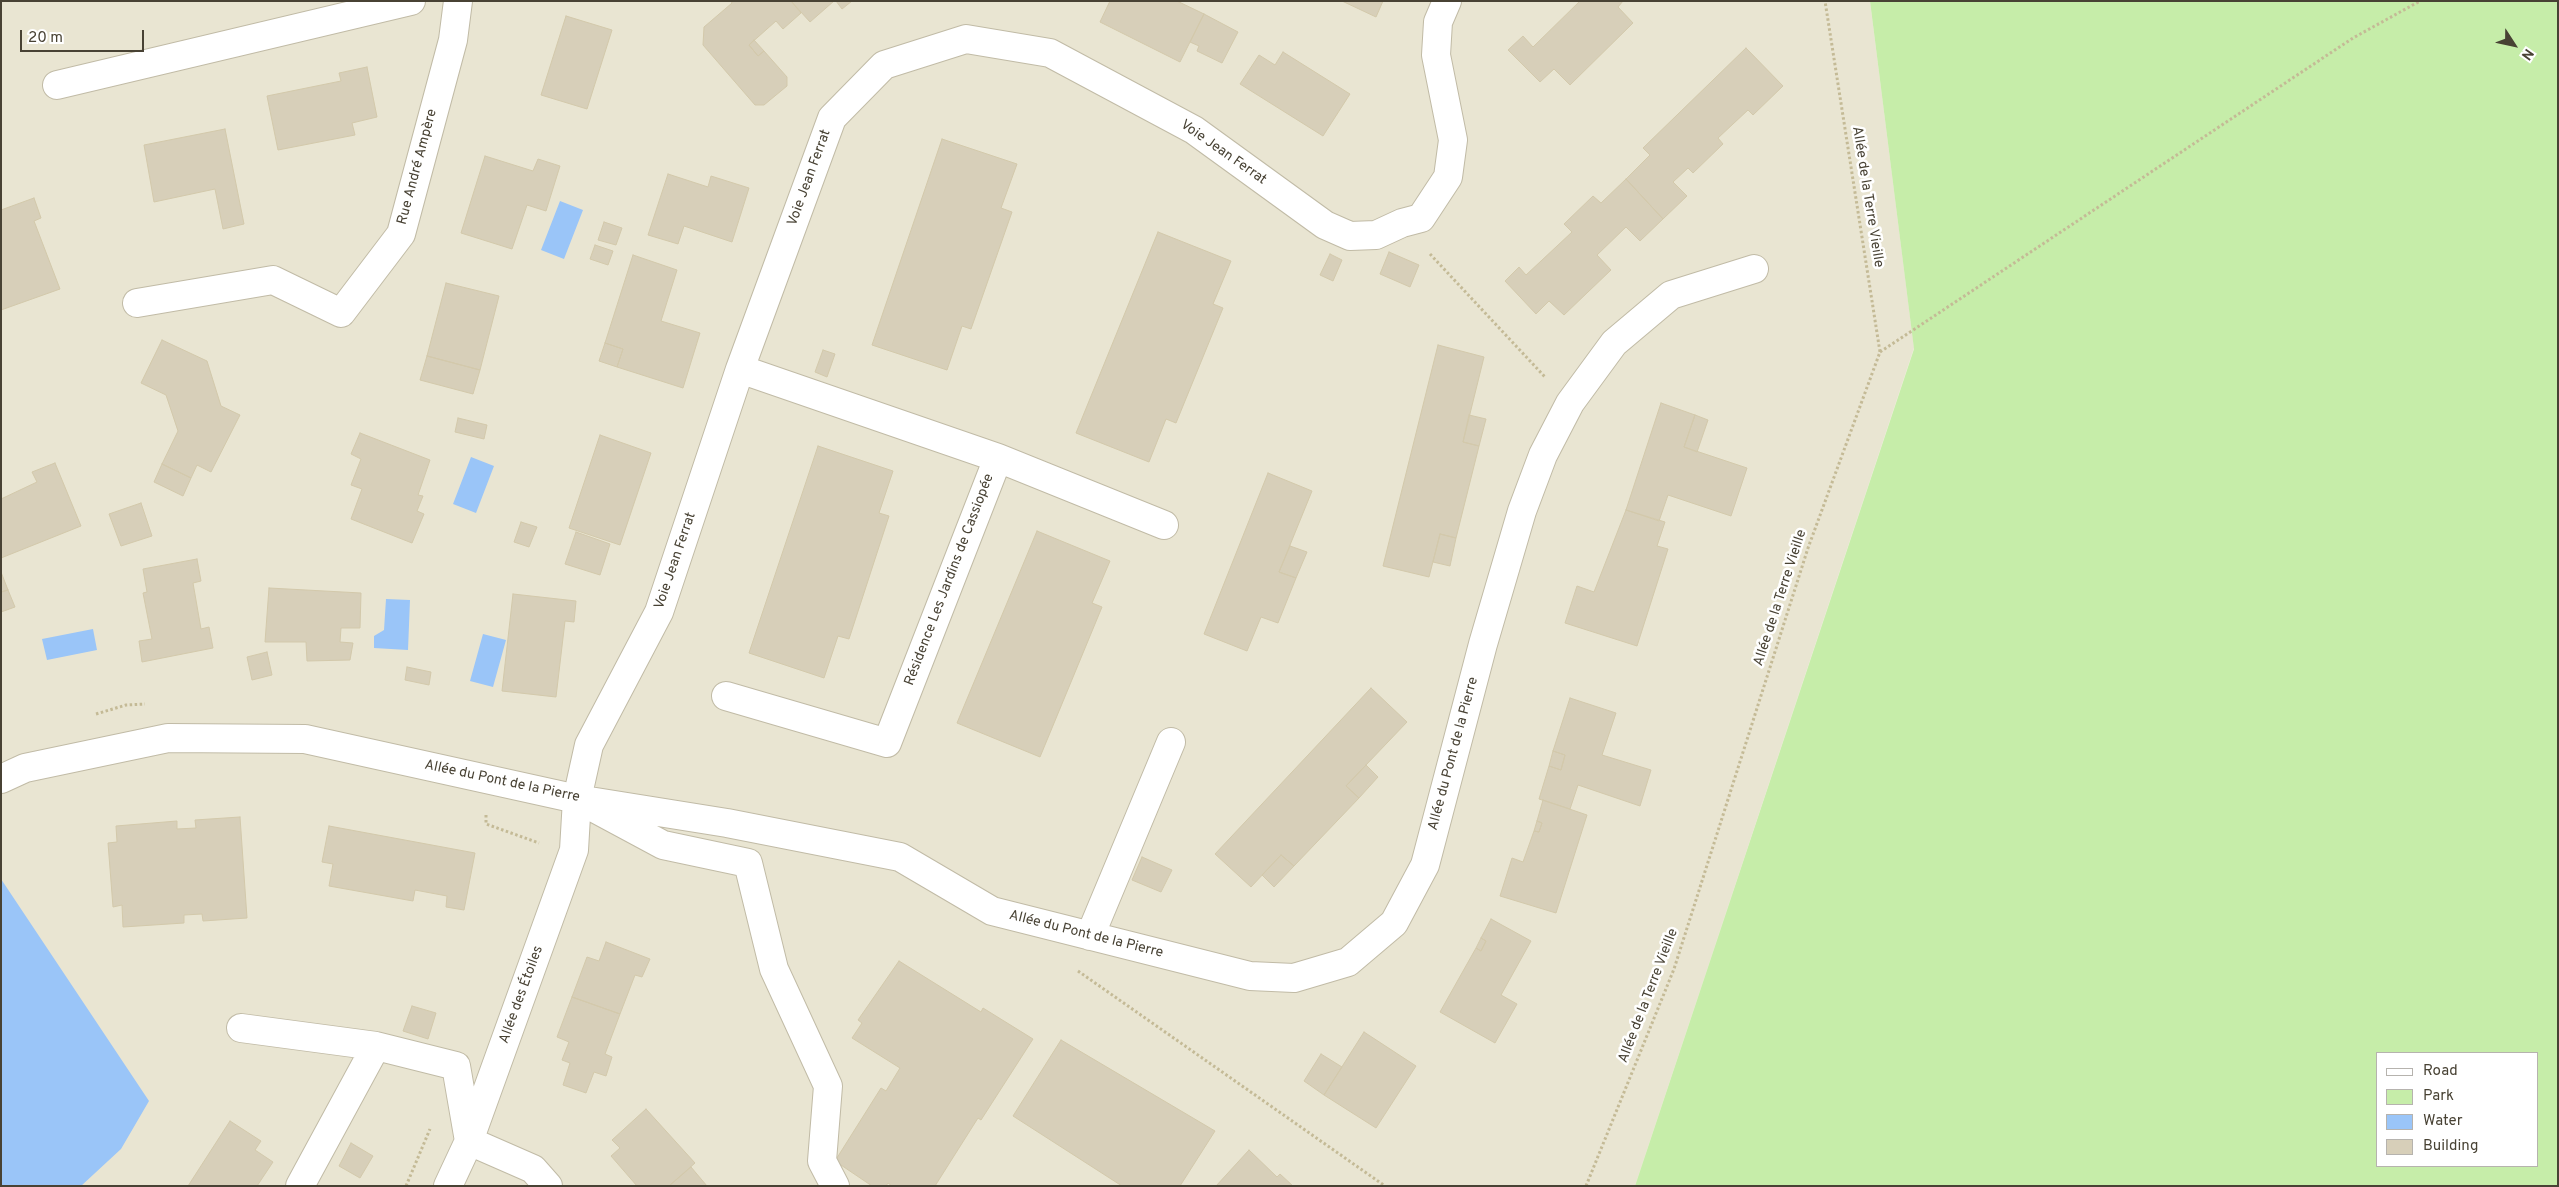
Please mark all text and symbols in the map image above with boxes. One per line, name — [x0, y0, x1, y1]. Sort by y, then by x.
scale bar — [22, 20, 146, 52]
north arrow — [2489, 20, 2539, 70]
text: 20 m — [28, 29, 63, 48]
text: N — [2517, 45, 2537, 63]
street label: Rue André Ampère — [394, 107, 442, 227]
street label: Voie Jean Ferrat — [1177, 117, 1269, 189]
street label: Allée de la Terre Vieille — [1848, 125, 1886, 269]
street label: Voie Jean Ferrat — [785, 128, 835, 228]
street label: Résidence Les Jardins de Cassiopée — [902, 472, 998, 688]
street label: Voie Jean Ferrat — [652, 510, 700, 612]
street label: Allée de la Terre Vieille — [1751, 528, 1811, 668]
street label: Allée du Pont de la Pierre — [1425, 675, 1483, 833]
street label: Allée du Pont de la Pierre — [423, 757, 581, 807]
street label: Allée du Pont de la Pierre — [1007, 908, 1165, 962]
street label: Allée de la Terre Vieille — [1616, 926, 1682, 1066]
street label: Allée des Étoiles — [497, 944, 547, 1046]
legend — [2376, 1052, 2539, 1167]
text: Road — [2423, 1062, 2458, 1081]
text: Park — [2423, 1087, 2454, 1106]
text: Water — [2423, 1112, 2462, 1131]
text: Building — [2423, 1137, 2478, 1156]

